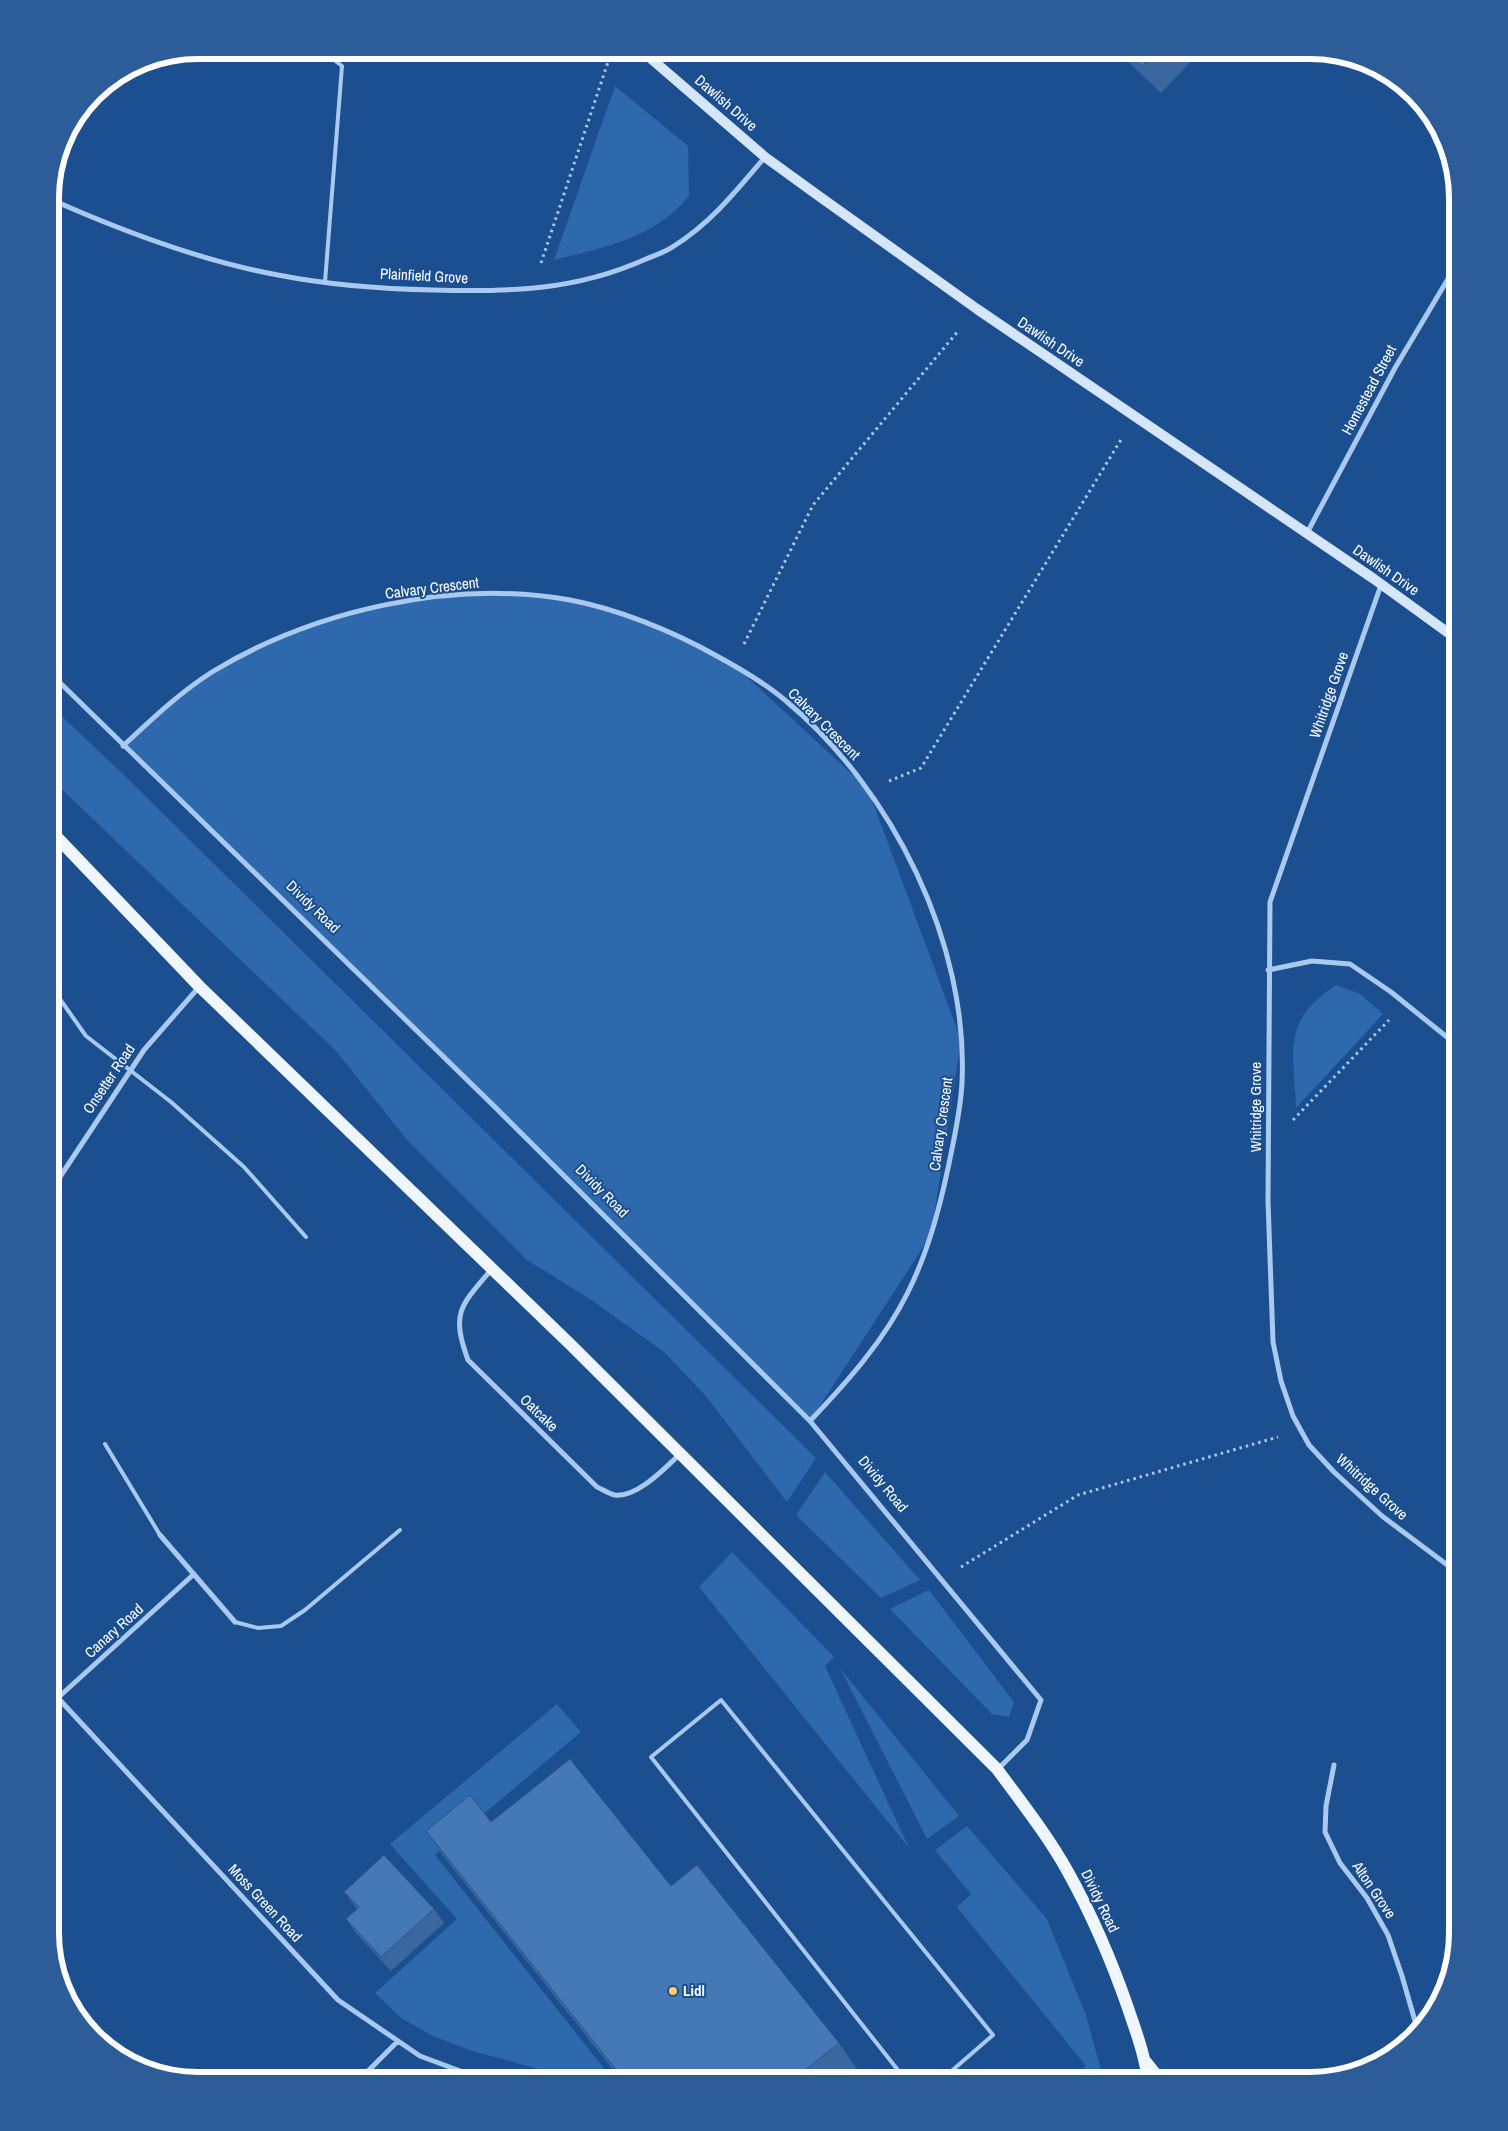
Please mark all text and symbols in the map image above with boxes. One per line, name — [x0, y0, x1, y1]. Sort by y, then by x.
street label: Dawlish Drive — [691, 70, 762, 136]
street label: Plainfield Grove — [379, 263, 469, 288]
street label: Dawlish Drive — [1014, 311, 1089, 372]
street label: Homestead Street — [1336, 341, 1401, 438]
street label: Dawlish Drive — [1349, 539, 1424, 600]
street label: Calvary Crescent — [384, 571, 481, 604]
street label: Whitridge Grove — [1304, 649, 1353, 741]
street label: Calvary Crescent — [784, 683, 866, 765]
street label: Dividy Road — [282, 876, 345, 938]
street label: Onsetter Road — [78, 1040, 140, 1118]
street label: Whitridge Grove — [1245, 1062, 1266, 1152]
street label: Calvary Crescent — [924, 1075, 958, 1172]
street label: Dividy Road — [571, 1159, 634, 1222]
street label: Oatcake — [516, 1389, 563, 1436]
street label: Whitridge Grove — [1332, 1449, 1413, 1525]
street label: Dividy Road — [854, 1451, 913, 1516]
street label: Canary Road — [80, 1599, 148, 1663]
street label: Alton Grove — [1347, 1856, 1401, 1923]
street label: Moss Green Road — [224, 1859, 307, 1946]
street label: Dividy Road — [1076, 1866, 1125, 1936]
place label: Lidl — [683, 1980, 705, 2001]
marker: Lidl — [667, 1985, 679, 1997]

